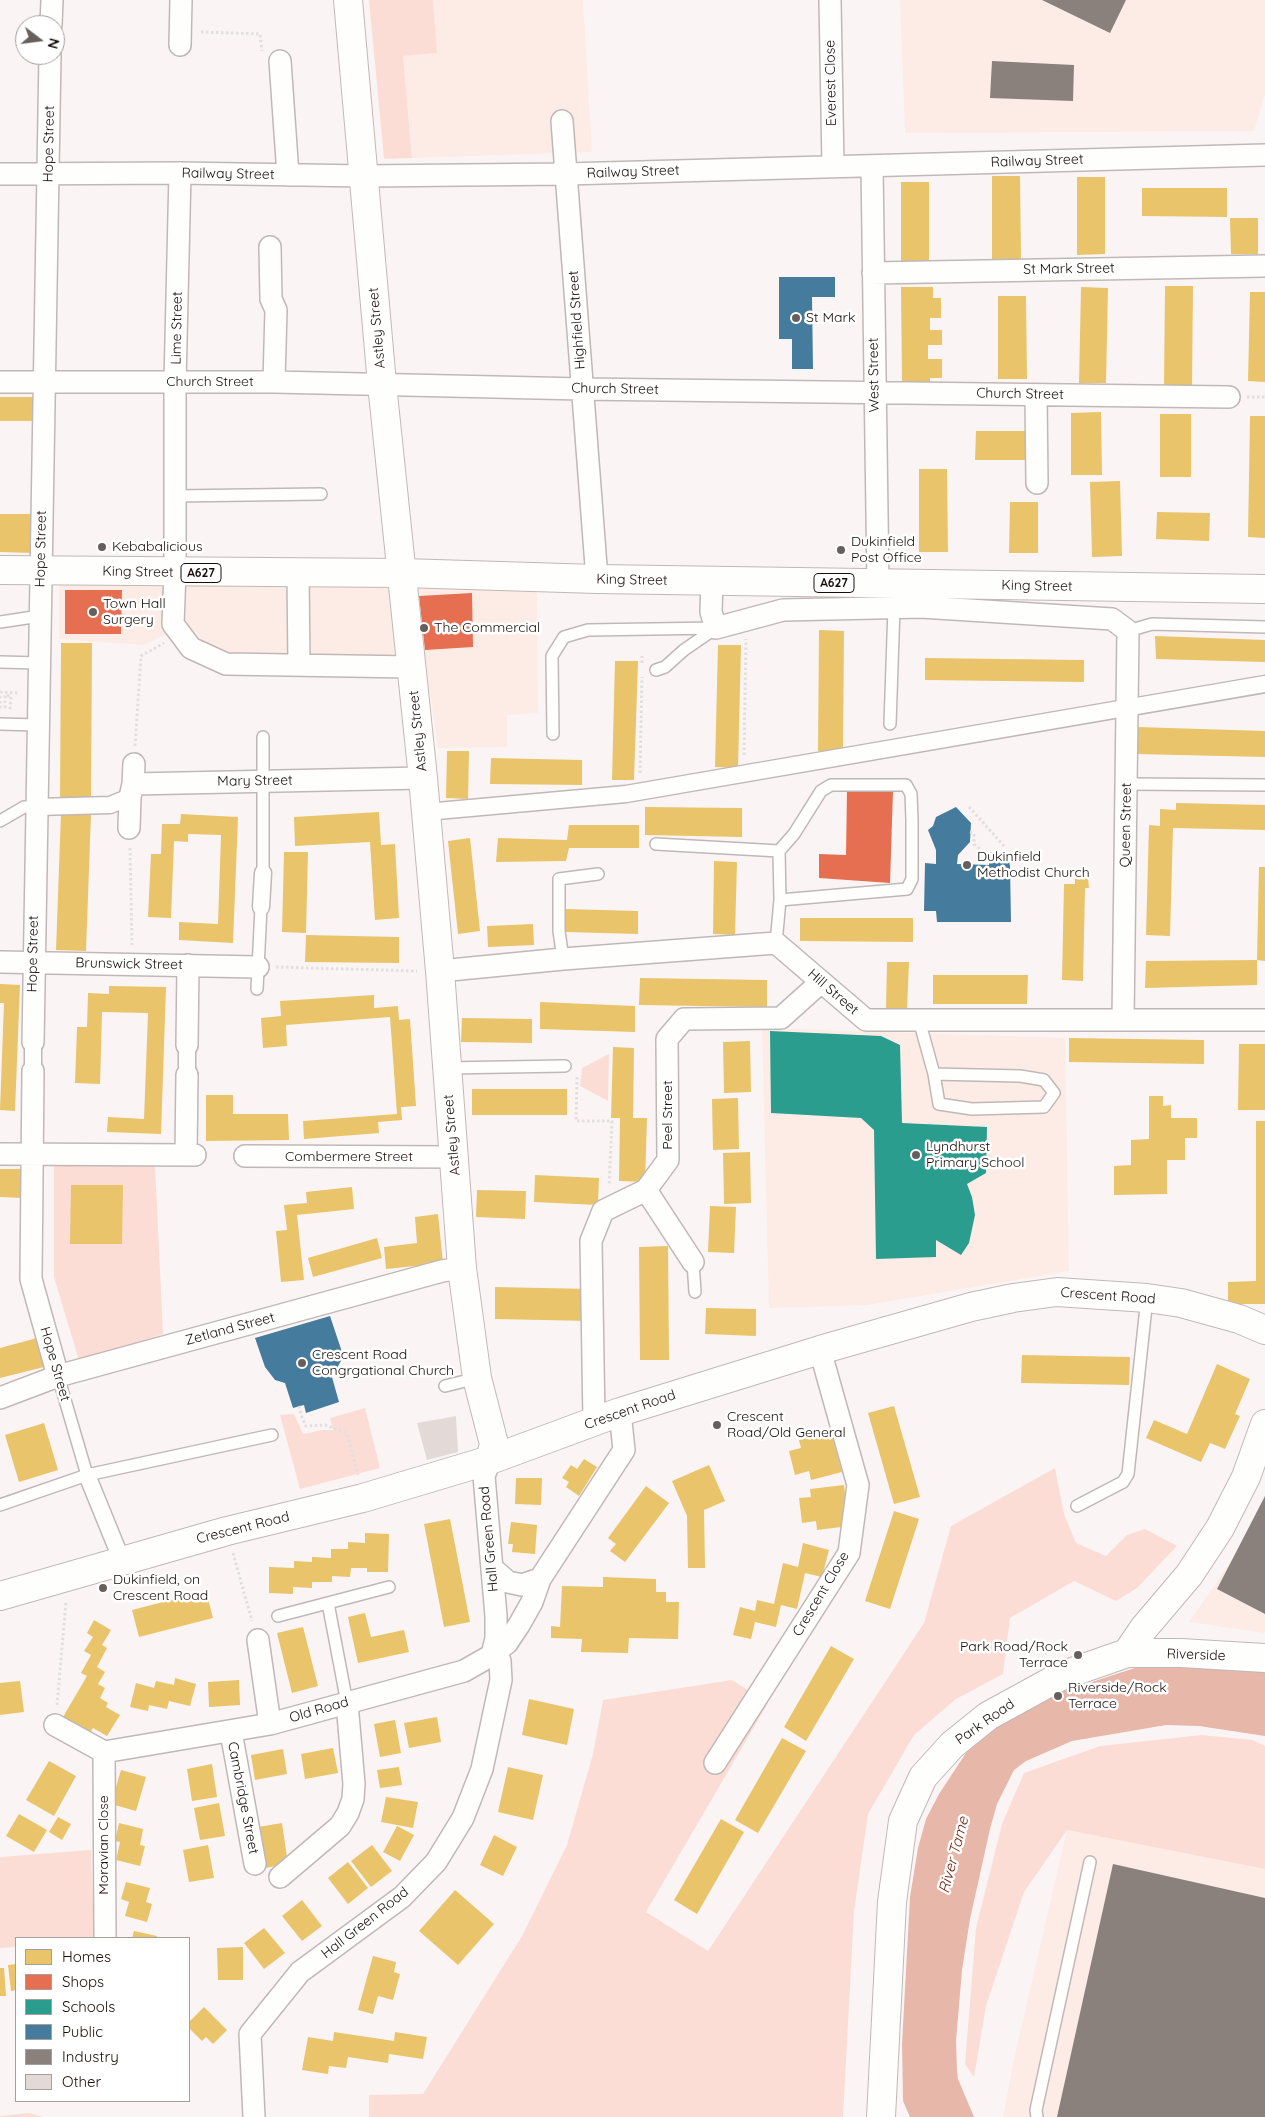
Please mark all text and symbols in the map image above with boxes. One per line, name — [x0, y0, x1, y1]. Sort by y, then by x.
north arrow — [15, 15, 65, 65]
text: N — [43, 36, 64, 51]
street label: Everest Close — [822, 40, 840, 126]
street label: Hope Street — [40, 105, 58, 183]
street label: Railway Street — [990, 151, 1084, 171]
street label: Railway Street — [586, 162, 680, 182]
street label: Railway Street — [181, 165, 275, 183]
street label: St Mark Street — [1023, 260, 1115, 278]
street label: Highfield Street — [565, 270, 589, 370]
street label: Astley Street — [365, 287, 389, 369]
street label: Lime Street — [168, 291, 186, 365]
place label: St Mark — [806, 310, 855, 326]
marker: St Mark — [790, 312, 802, 324]
street label: West Street — [865, 338, 883, 412]
street label: Church Street — [166, 374, 254, 390]
street label: Church Street — [571, 380, 659, 398]
street label: Church Street — [976, 385, 1064, 403]
street label: Hope Street — [32, 510, 50, 588]
place label: Dukinfield Post Office — [851, 534, 922, 566]
place label: Kebabalicious — [112, 539, 202, 555]
marker: Kebabalicious — [96, 541, 108, 553]
marker: Dukinfield Post Office — [835, 544, 847, 556]
street label: King Street — [102, 563, 174, 581]
road number: A627 — [181, 564, 221, 582]
street label: King Street — [596, 571, 668, 589]
road number: A627 — [814, 574, 854, 592]
street label: King Street — [1001, 577, 1073, 595]
place label: Town Hall Surgery — [103, 596, 166, 628]
marker: Town Hall Surgery — [87, 606, 99, 618]
place label: The Commercial — [434, 620, 540, 636]
marker: The Commercial — [418, 622, 430, 634]
street label: Astley Street — [405, 690, 431, 772]
street label: Mary Street — [217, 772, 293, 790]
street label: Queen Street — [1117, 782, 1135, 868]
place label: Dukinfield Methodist Church — [977, 849, 1090, 882]
marker: Dukinfield Methodist Church — [961, 859, 973, 871]
street label: Hope Street — [24, 915, 42, 993]
street label: Brunswick Street — [75, 955, 183, 973]
street label: Hill Street — [804, 965, 862, 1019]
street label: Peel Street — [660, 1080, 676, 1150]
street label: Astley Street — [440, 1094, 464, 1176]
place label: Lyndhurst Primary School — [926, 1139, 1024, 1172]
street label: Combermere Street — [285, 1149, 413, 1165]
marker: Lyndhurst Primary School — [910, 1149, 922, 1161]
street label: Crescent Road — [1060, 1284, 1156, 1308]
street label: Zetland Street — [183, 1309, 277, 1349]
street label: Hope Street — [36, 1325, 74, 1403]
place label: Crescent Road Congrgational Church — [312, 1347, 454, 1380]
marker: Crescent Road Congrgational Church — [296, 1357, 308, 1369]
street label: Crescent Road — [582, 1387, 678, 1433]
place label: Crescent Road/Old General — [727, 1409, 846, 1441]
marker: Crescent Road/Old General — [711, 1419, 723, 1431]
street label: Hall Green Road — [476, 1485, 502, 1593]
street label: Crescent Road — [195, 1508, 291, 1548]
street label: Crescent Close — [789, 1549, 853, 1639]
place label: Dukinfield, on Crescent Road — [113, 1572, 208, 1604]
marker: Dukinfield, on Crescent Road — [97, 1582, 109, 1594]
place label: Park Road/Rock Terrace — [960, 1639, 1068, 1671]
street label: Riverside — [1166, 1646, 1226, 1664]
marker: Park Road/Rock Terrace — [1072, 1649, 1084, 1661]
place label: Riverside/Rock Terrace — [1068, 1680, 1167, 1712]
marker: Riverside/Rock Terrace — [1052, 1690, 1064, 1702]
street label: Old Road — [287, 1694, 351, 1726]
street label: Park Road — [952, 1696, 1018, 1748]
street label: Cambridge Street — [224, 1740, 262, 1856]
street label: Moravian Close — [96, 1795, 112, 1895]
water label: River Tame — [935, 1815, 973, 1895]
street label: Hall Green Road — [318, 1884, 412, 1962]
legend — [15, 1937, 190, 2102]
text: Homes — [62, 1947, 111, 1966]
text: Shops — [62, 1972, 104, 1991]
text: Schools — [62, 1997, 115, 2016]
text: Public — [62, 2022, 103, 2041]
text: Industry — [62, 2047, 119, 2066]
text: Other — [62, 2072, 101, 2091]

